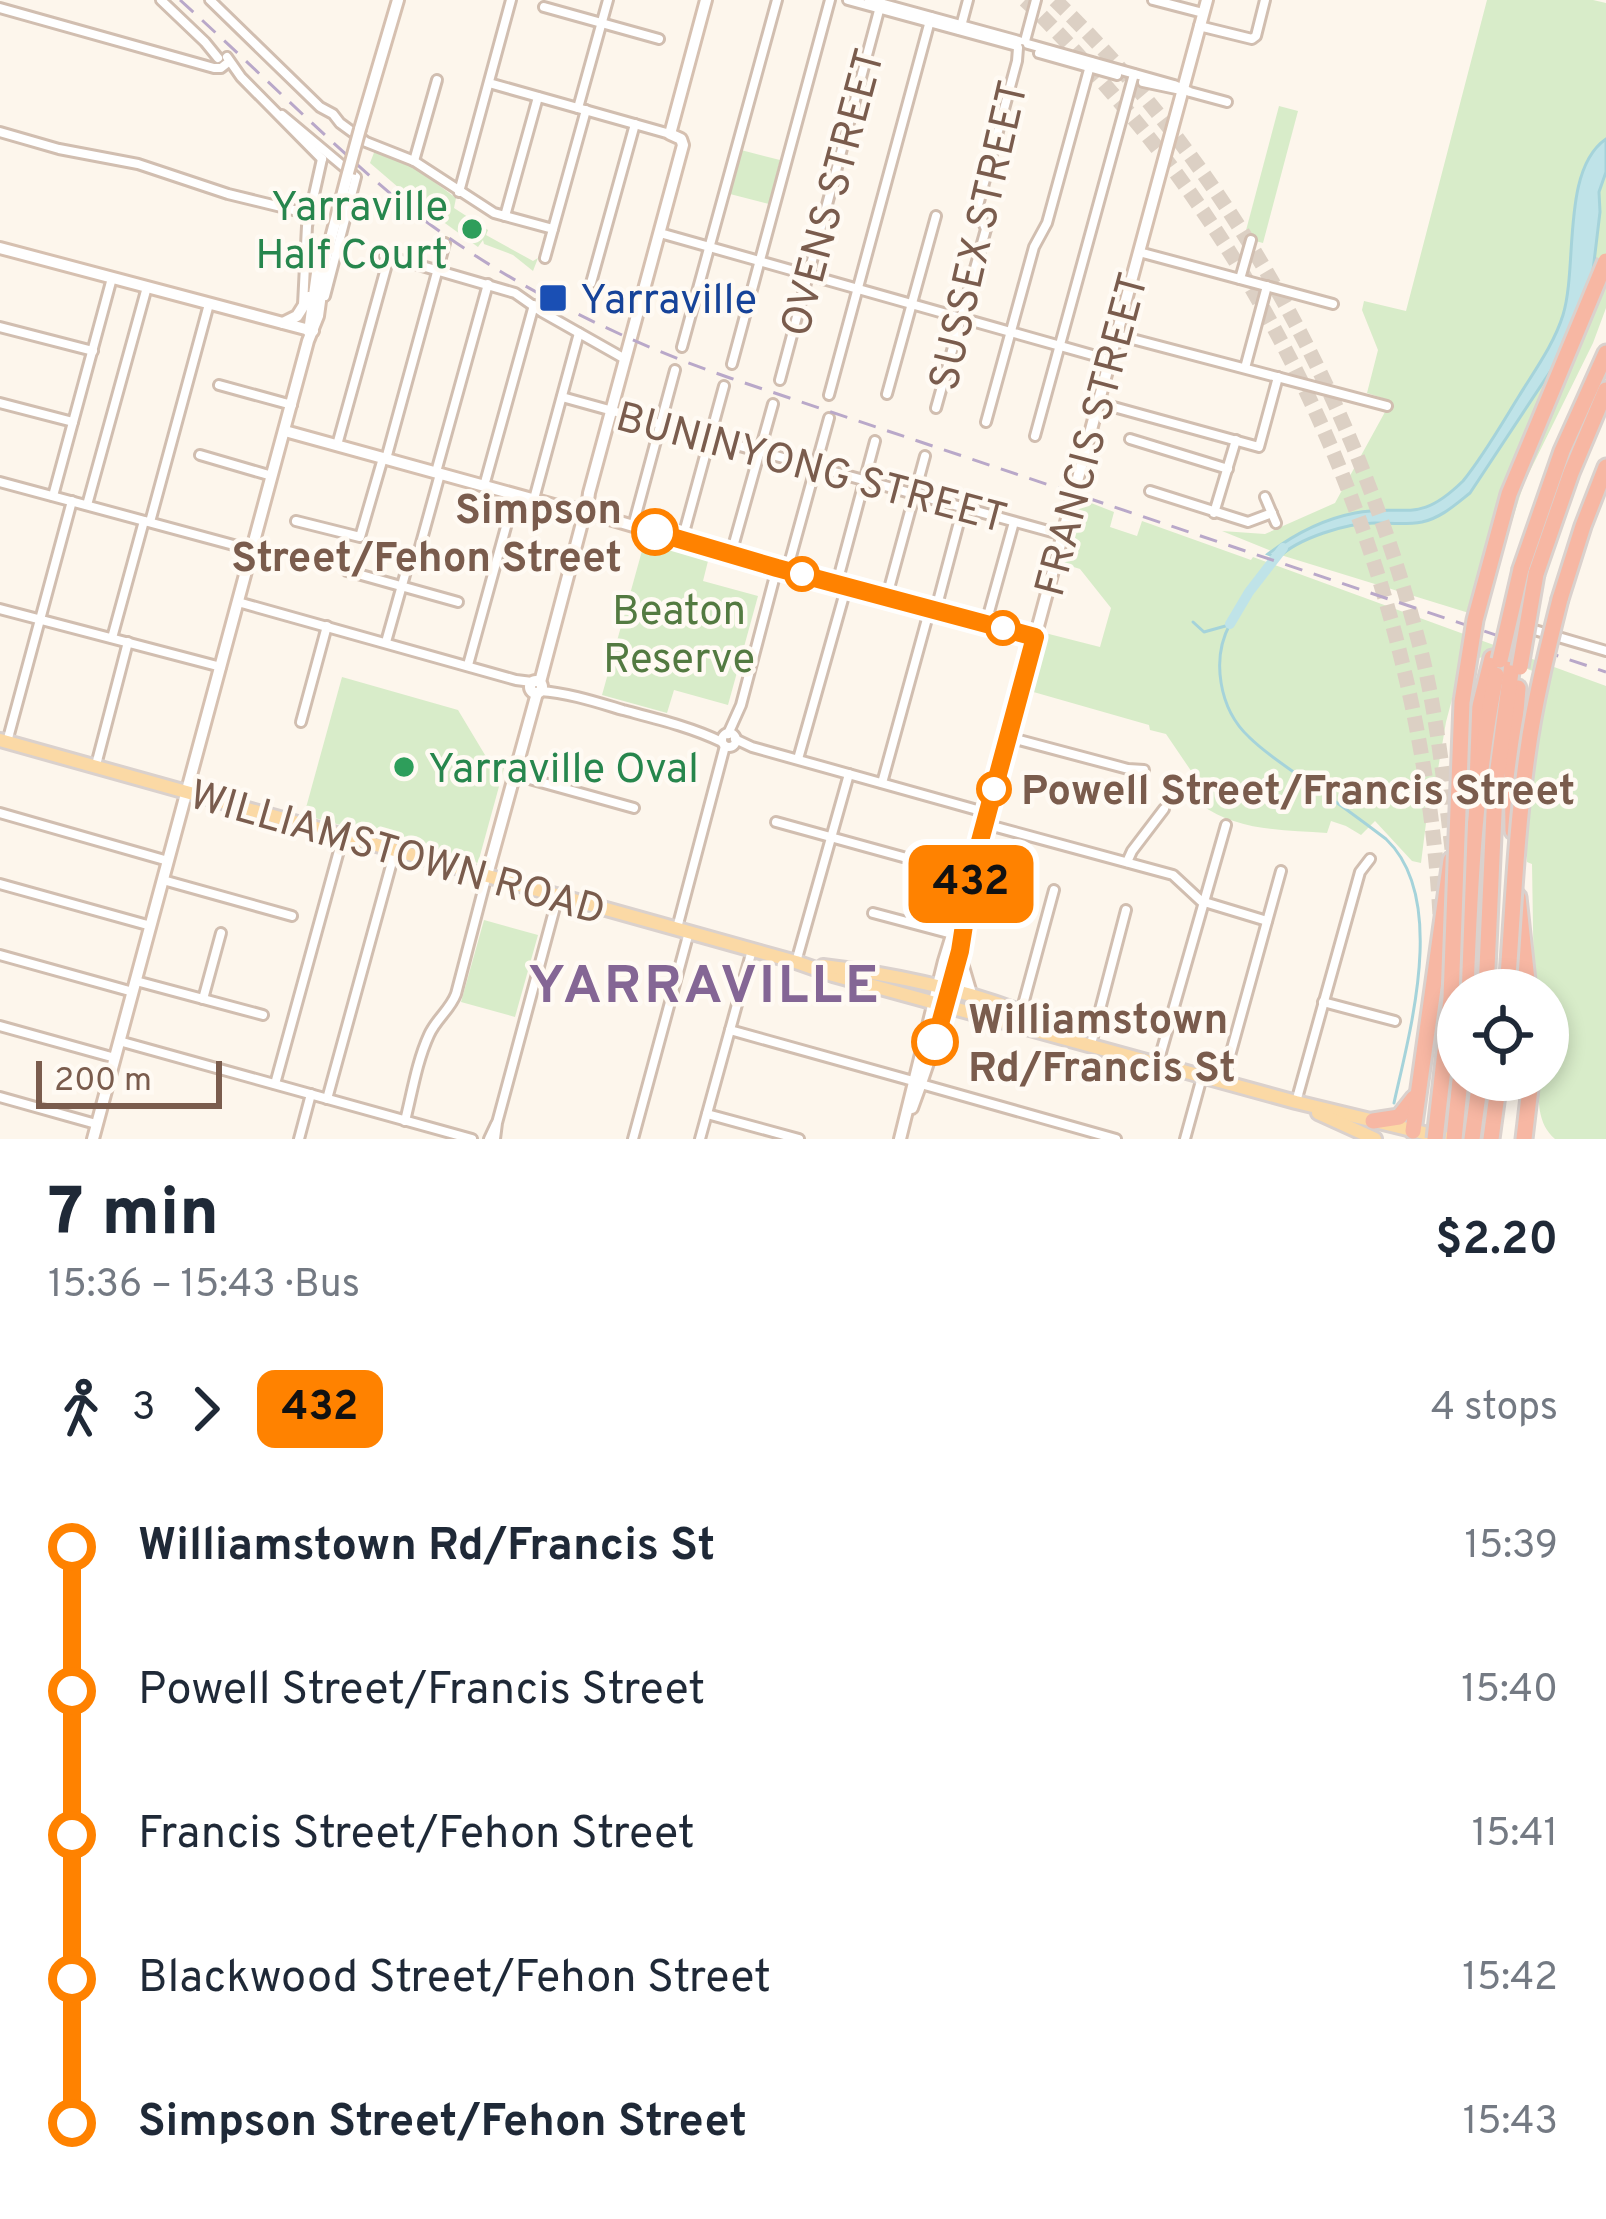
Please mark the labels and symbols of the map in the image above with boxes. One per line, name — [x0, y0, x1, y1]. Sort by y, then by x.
street label: OVENS STREET — [771, 43, 899, 343]
street label: SUSSEX STREET — [920, 76, 1043, 396]
place label: Yarraville Half Court — [255, 183, 448, 284]
marker: Yarraville Half Court — [459, 216, 485, 242]
street label: FRANCIS STREET — [1026, 268, 1163, 603]
place label: Yarraville — [580, 276, 757, 329]
marker: Yarraville — [537, 282, 569, 314]
street label: BUNINYONG STREET — [610, 393, 1012, 548]
place label: Simpson Street/Fehon Street — [231, 486, 622, 587]
marker: Simpson Street/Fehon Street — [633, 510, 677, 554]
unlabelled marker — [786, 558, 818, 590]
park label: Beaton Reserve — [603, 587, 755, 688]
unlabelled marker — [987, 612, 1019, 644]
place label: Yarraville Oval — [428, 745, 699, 798]
marker: Yarraville Oval — [391, 754, 417, 780]
place label: Powell Street/Francis Street — [1021, 767, 1575, 820]
street label: WILLIAMSTOWN ROAD — [183, 771, 611, 940]
marker: Powell Street/Francis Street — [978, 773, 1010, 805]
line badge: 432 — [902, 845, 1040, 923]
district label: YARRAVILLE — [528, 954, 882, 1023]
place label: Williamstown Rd/Francis St — [968, 996, 1236, 1097]
marker: Williamstown Rd/Francis St — [913, 1020, 957, 1064]
scale bar — [36, 1055, 222, 1108]

